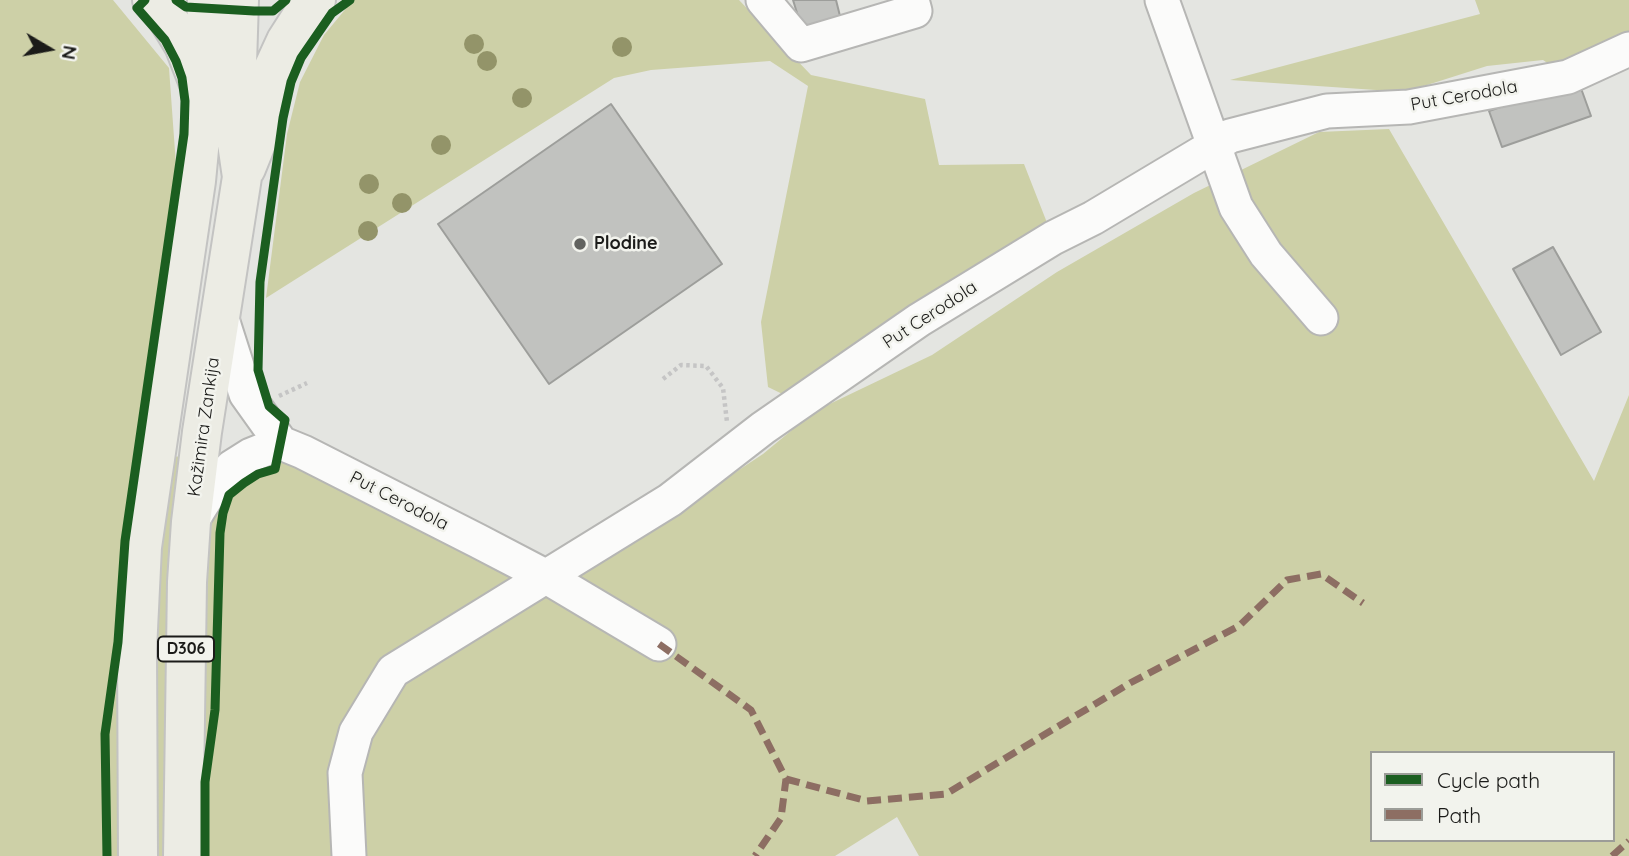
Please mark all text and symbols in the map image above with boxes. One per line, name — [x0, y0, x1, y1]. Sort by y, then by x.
north arrow — [14, 14, 84, 84]
text: N — [57, 44, 83, 62]
street label: Put Cerodola — [1409, 76, 1519, 116]
place label: Plodine — [594, 233, 658, 255]
marker: Plodine — [572, 236, 588, 252]
street label: Put Cerodola — [879, 277, 981, 353]
street label: Kažimira Zankija — [184, 356, 224, 498]
street label: Put Cerodola — [346, 467, 452, 535]
road number: D306 — [158, 636, 214, 662]
legend — [1370, 751, 1615, 842]
text: Cycle path — [1437, 767, 1540, 793]
text: Path — [1437, 802, 1481, 828]

